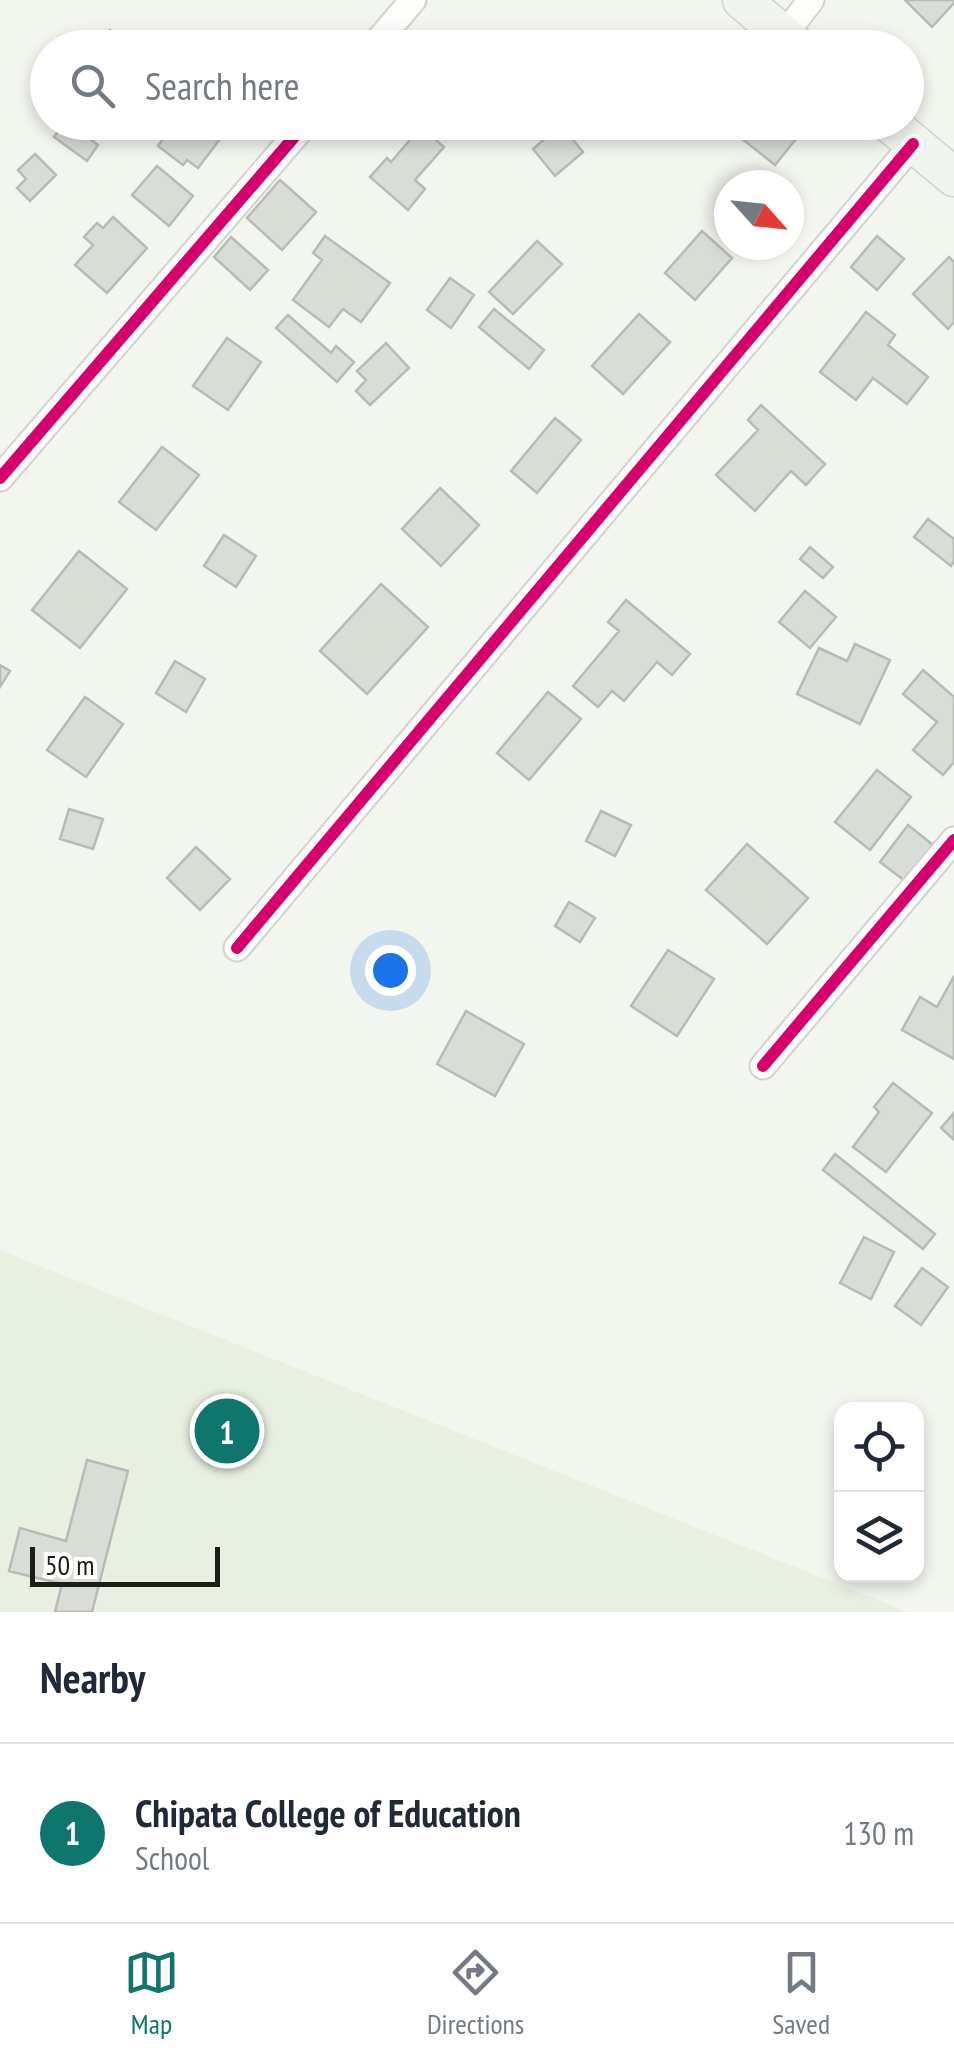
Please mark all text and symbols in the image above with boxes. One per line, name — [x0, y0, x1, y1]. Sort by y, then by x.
search box — [30, 30, 924, 140]
icon: search — [65, 58, 120, 113]
text: Search here — [145, 61, 299, 110]
north arrow — [714, 170, 804, 260]
your location — [365, 945, 416, 996]
pin: 1 — [194, 1394, 260, 1468]
map controls — [834, 1402, 924, 1582]
button: locate — [834, 1402, 924, 1492]
button: layers — [834, 1492, 924, 1582]
scale bar — [30, 1542, 220, 1586]
text: 50 m — [45, 1546, 94, 1583]
text: Nearby — [40, 1650, 145, 1705]
text: Chipata College of Education — [135, 1788, 521, 1837]
text: 1 — [65, 1812, 80, 1854]
text: 130 m — [843, 1812, 914, 1854]
text: School — [135, 1837, 209, 1879]
tab: Map — [124, 1945, 179, 2042]
tab: Directions — [427, 1945, 524, 2042]
tab: Saved — [772, 1945, 830, 2042]

